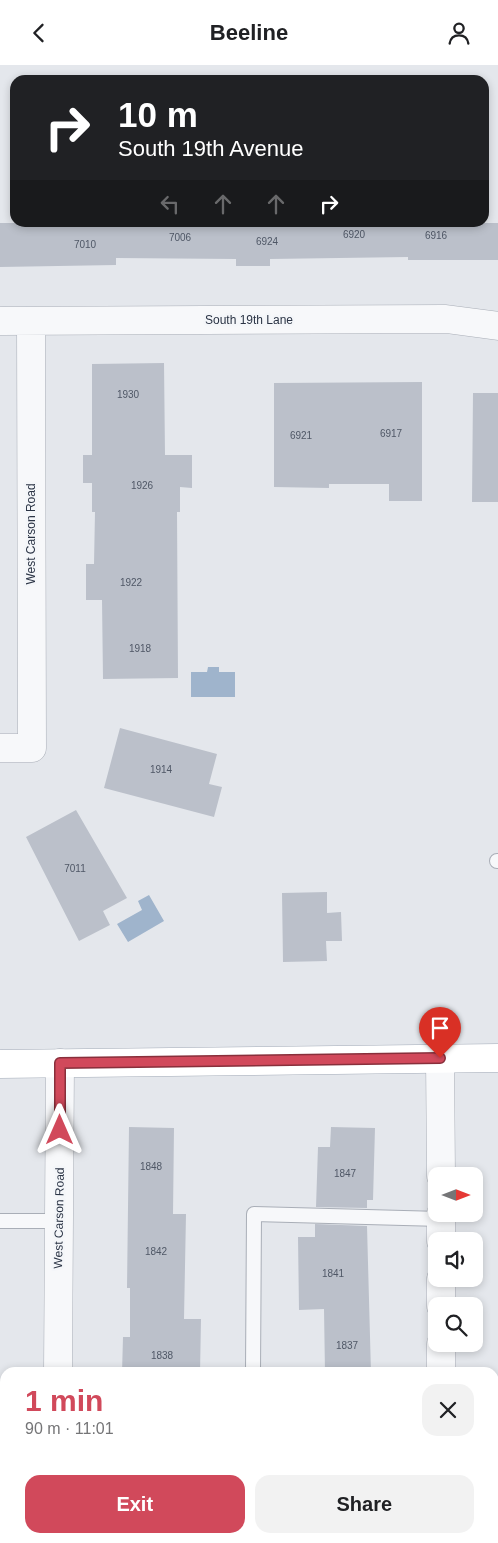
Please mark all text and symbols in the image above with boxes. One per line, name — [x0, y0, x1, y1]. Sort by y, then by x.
icon: back — [25, 19, 53, 47]
icon: person — [445, 19, 473, 47]
text: Beeline — [210, 20, 288, 45]
icon: right — [35, 95, 100, 160]
text: 10 m — [118, 95, 198, 134]
text: South 19th Avenue — [118, 136, 304, 161]
icon: left — [156, 190, 184, 218]
icon: ahead — [209, 190, 237, 218]
icon: ahead — [262, 190, 290, 218]
icon: right — [315, 190, 343, 218]
house number: 6920 — [343, 229, 366, 240]
house number: 6916 — [425, 230, 448, 241]
house number: 7006 — [169, 232, 192, 243]
house number: 6924 — [256, 236, 279, 247]
house number: 7010 — [74, 239, 97, 250]
street label: South 19th Lane — [205, 313, 293, 327]
house number: 1930 — [117, 389, 140, 400]
house number: 6917 — [380, 428, 403, 439]
house number: 6921 — [290, 430, 313, 441]
house number: 1926 — [131, 480, 154, 491]
street label: West Carson Road — [24, 483, 38, 585]
house number: 1922 — [120, 577, 143, 588]
house number: 1918 — [129, 643, 152, 654]
house number: 1914 — [150, 764, 173, 775]
house number: 7011 — [64, 863, 86, 874]
pin — [419, 1007, 461, 1058]
icon: arrive — [426, 1014, 454, 1042]
position arrow — [33, 1103, 85, 1155]
house number: 1848 — [140, 1161, 163, 1172]
street label: West Carson Road — [51, 1167, 67, 1269]
north arrow — [428, 1167, 482, 1223]
map controls — [428, 1167, 483, 1352]
house number: 1847 — [334, 1168, 357, 1179]
button: sound — [428, 1232, 483, 1287]
house number: 1842 — [145, 1246, 168, 1257]
house number: 1841 — [322, 1268, 345, 1279]
button: search — [428, 1297, 483, 1352]
house number: 1837 — [336, 1340, 359, 1351]
house number: 1838 — [151, 1350, 174, 1361]
text: 1 min — [25, 1384, 103, 1417]
button: close — [422, 1384, 474, 1436]
text: 90 m · 11:01 — [25, 1420, 114, 1437]
button: Exit — [25, 1475, 245, 1533]
button: Share — [255, 1475, 474, 1533]

